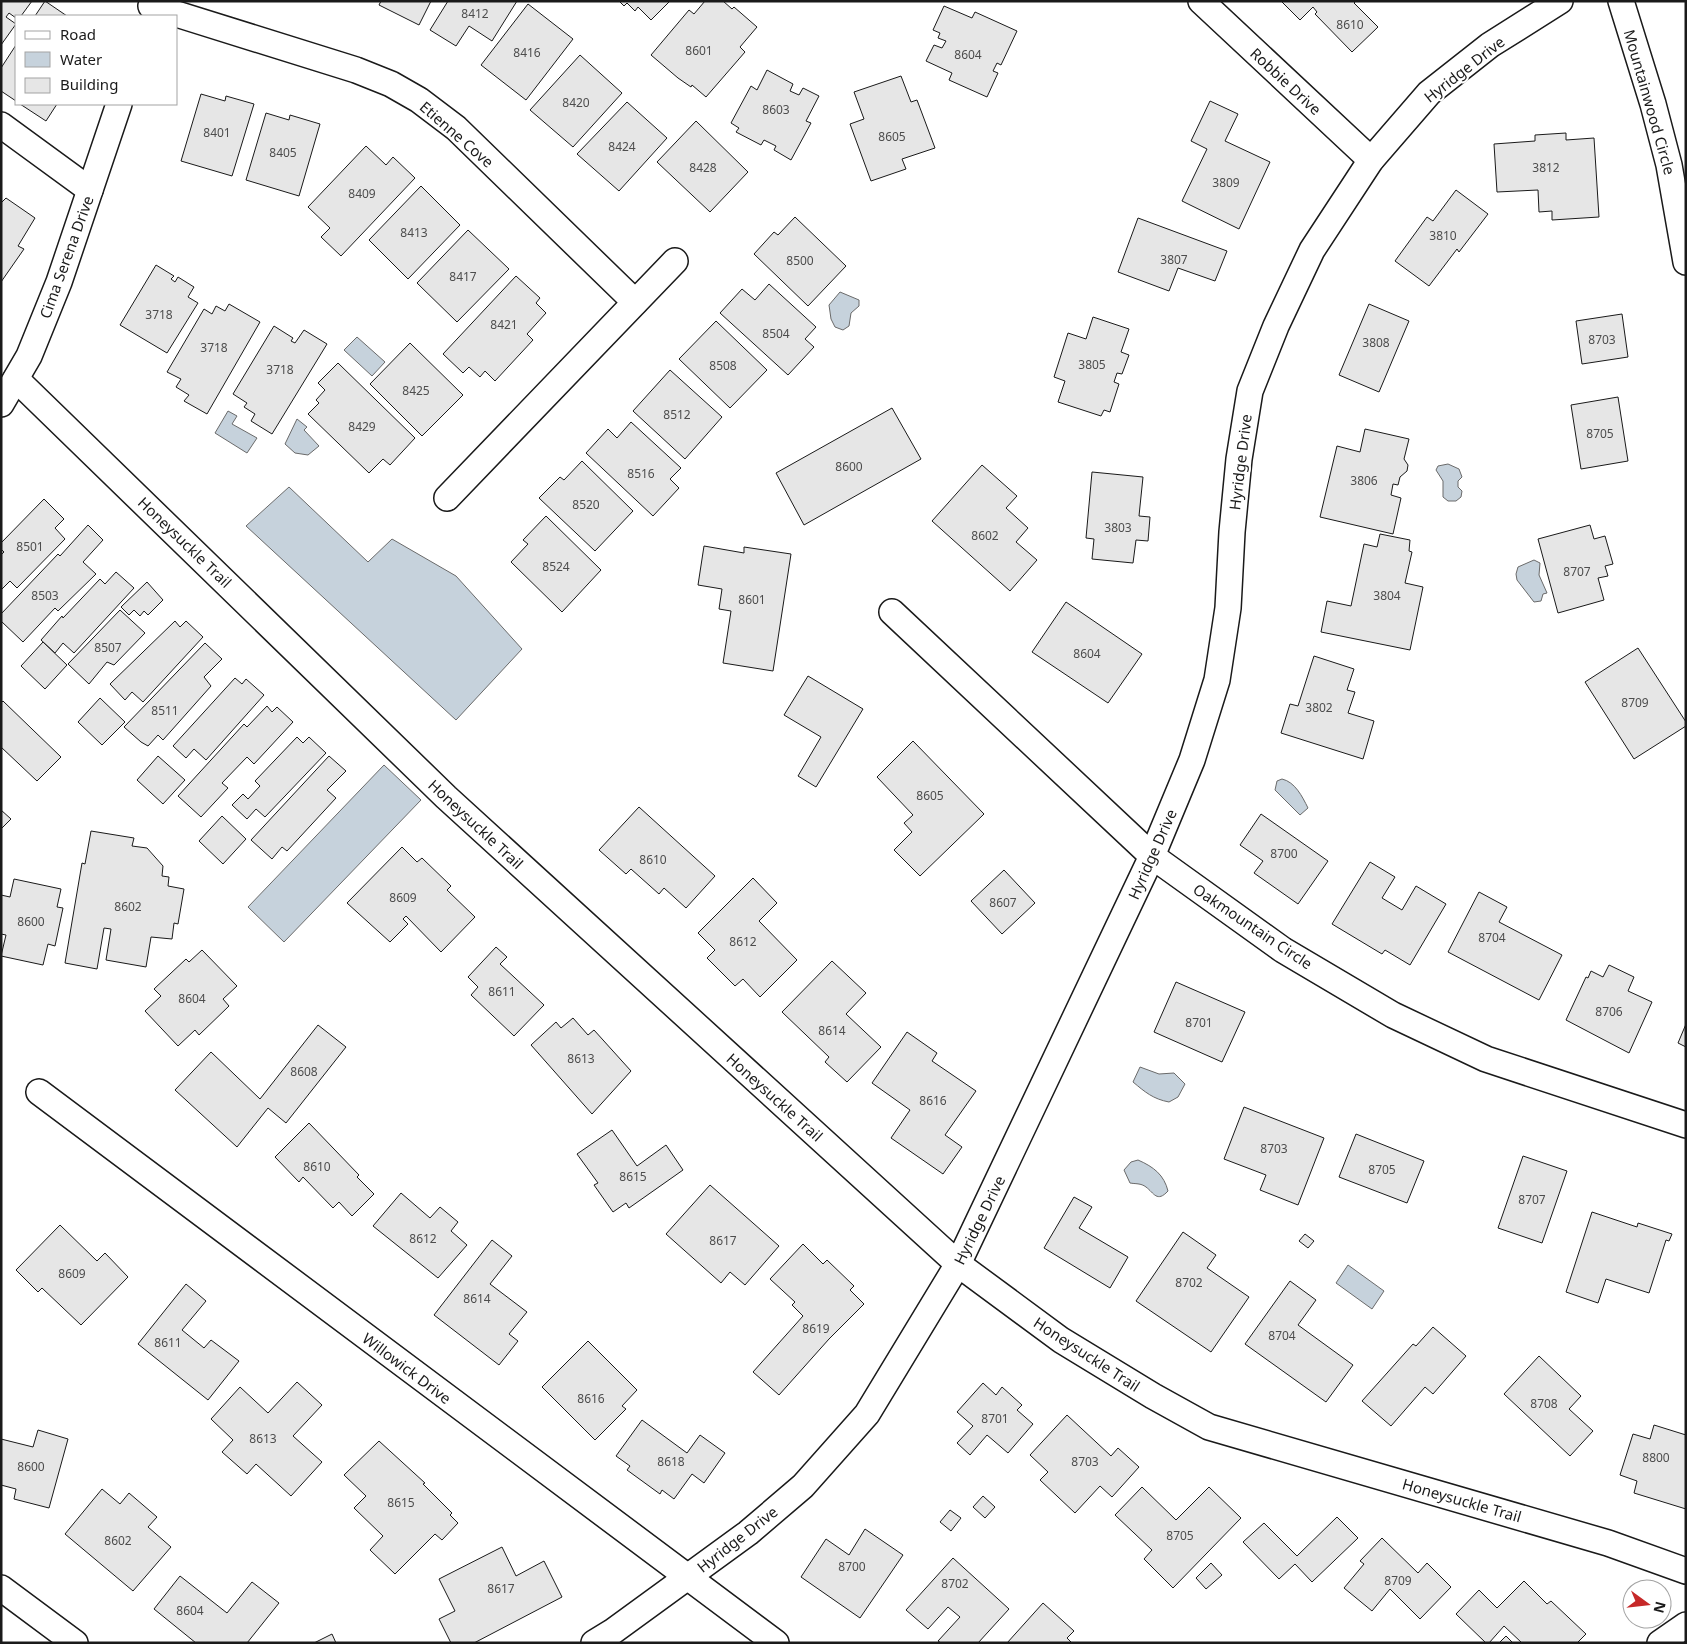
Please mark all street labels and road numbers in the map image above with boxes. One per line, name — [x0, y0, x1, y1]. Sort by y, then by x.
street label: Mountainwood Circle — [1620, 27, 1680, 177]
street label: Hyridge Drive — [1420, 31, 1508, 107]
street label: Robbie Drive — [1246, 43, 1326, 119]
street label: Etienne Cove — [416, 96, 498, 172]
street label: Cima Serena Drive — [34, 193, 98, 321]
street label: Hyridge Drive — [1224, 413, 1256, 511]
street label: Honeysuckle Trail — [134, 492, 236, 592]
street label: Honeysuckle Trail — [424, 775, 528, 873]
street label: Hyridge Drive — [1123, 806, 1181, 902]
street label: Oakmountain Circle — [1190, 879, 1316, 973]
street label: Honeysuckle Trail — [723, 1048, 827, 1146]
street label: Hyridge Drive — [949, 1172, 1009, 1268]
street label: Honeysuckle Trail — [1030, 1312, 1144, 1396]
street label: Willowick Drive — [359, 1328, 455, 1408]
street label: Honeysuckle Trail — [1400, 1473, 1524, 1527]
street label: Hyridge Drive — [693, 1501, 781, 1577]

